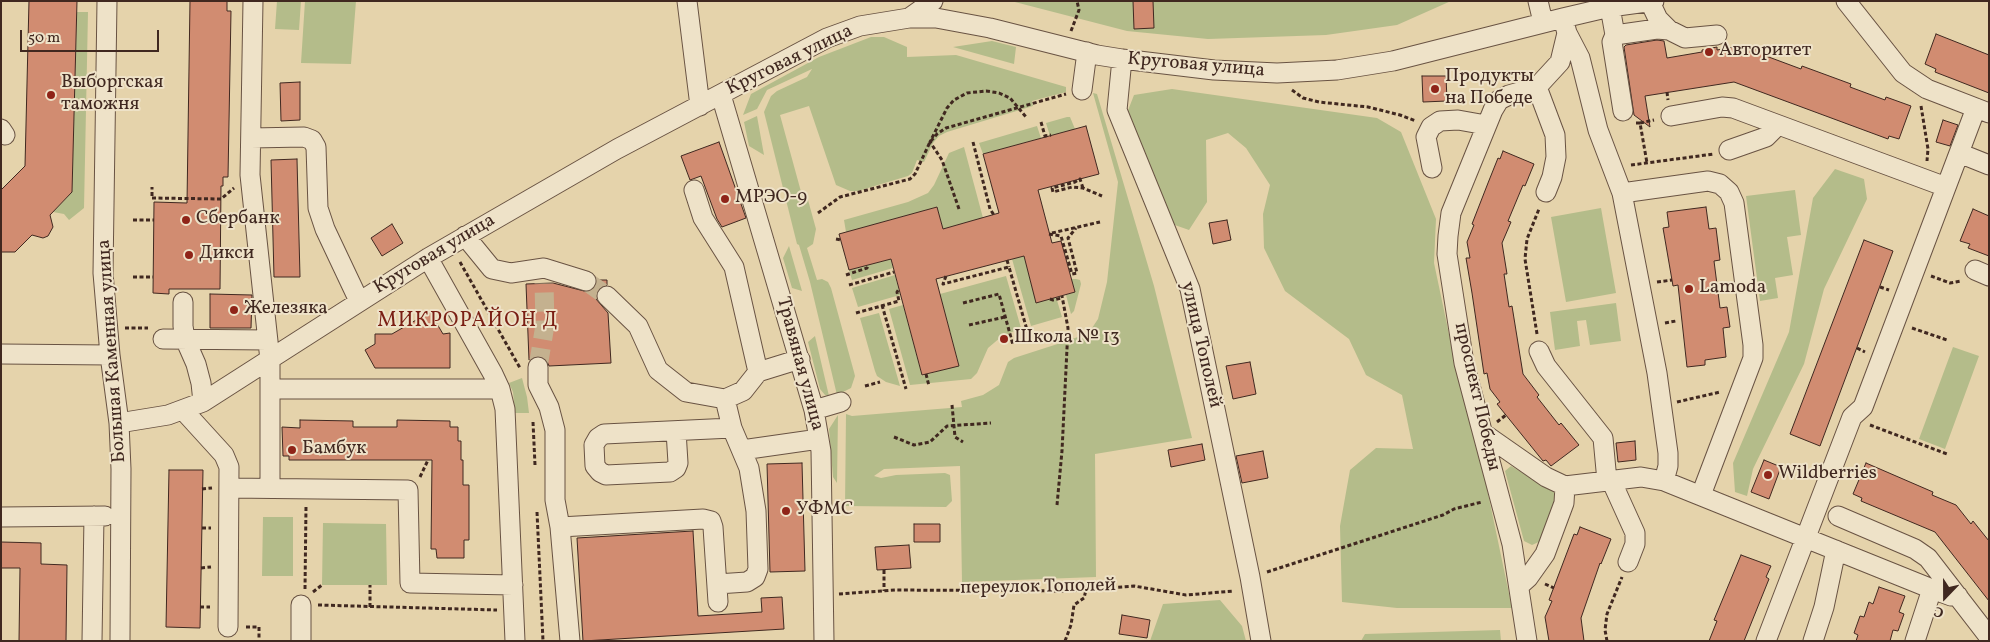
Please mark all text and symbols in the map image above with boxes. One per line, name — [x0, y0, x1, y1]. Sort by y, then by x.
scale bar — [22, 20, 161, 52]
street label: Круговая улица — [723, 21, 857, 101]
text: 50 m — [28, 28, 60, 49]
place label: Авторитет — [1719, 41, 1811, 63]
marker: Авторитет — [1703, 46, 1715, 58]
street label: Круговая улица — [1126, 49, 1266, 83]
place label: Продукты на Победе — [1445, 67, 1534, 111]
place label: Выборгская таможня — [61, 73, 163, 117]
marker: Продукты на Победе — [1429, 83, 1441, 95]
marker: Выборгская таможня — [45, 89, 57, 101]
place label: МРЭО-9 — [735, 188, 807, 210]
marker: МРЭО-9 — [719, 193, 731, 205]
place label: Сбербанк — [196, 209, 280, 231]
street label: Круговая улица — [370, 210, 500, 300]
marker: Сбербанк — [180, 214, 192, 226]
street label: Большая Каменная улица — [94, 239, 132, 463]
place label: Дикси — [199, 244, 254, 266]
marker: Дикси — [183, 249, 195, 261]
place label: Lamoda — [1699, 278, 1766, 300]
street label: улица Тополей — [1174, 280, 1226, 410]
marker: Lamoda — [1683, 283, 1695, 295]
street label: Травяная улица — [770, 295, 828, 433]
place label: Железяка — [244, 299, 328, 321]
marker: Железяка — [228, 304, 240, 316]
district label: МИКРОРАЙОН Д — [376, 309, 560, 335]
street label: проспект Победы — [1448, 321, 1504, 473]
place label: Школа № 13 — [1014, 328, 1120, 350]
marker: Школа № 13 — [998, 333, 1010, 345]
place label: Бамбук — [302, 439, 366, 461]
marker: Бамбук — [286, 444, 298, 456]
place label: Wildberries — [1778, 464, 1877, 486]
marker: Wildberries — [1762, 469, 1774, 481]
place label: УФМС — [796, 500, 853, 522]
marker: УФМС — [780, 505, 792, 517]
north arrow — [1920, 572, 1970, 622]
street label: переулок Тополей — [960, 575, 1116, 601]
text: С — [1931, 601, 1947, 622]

